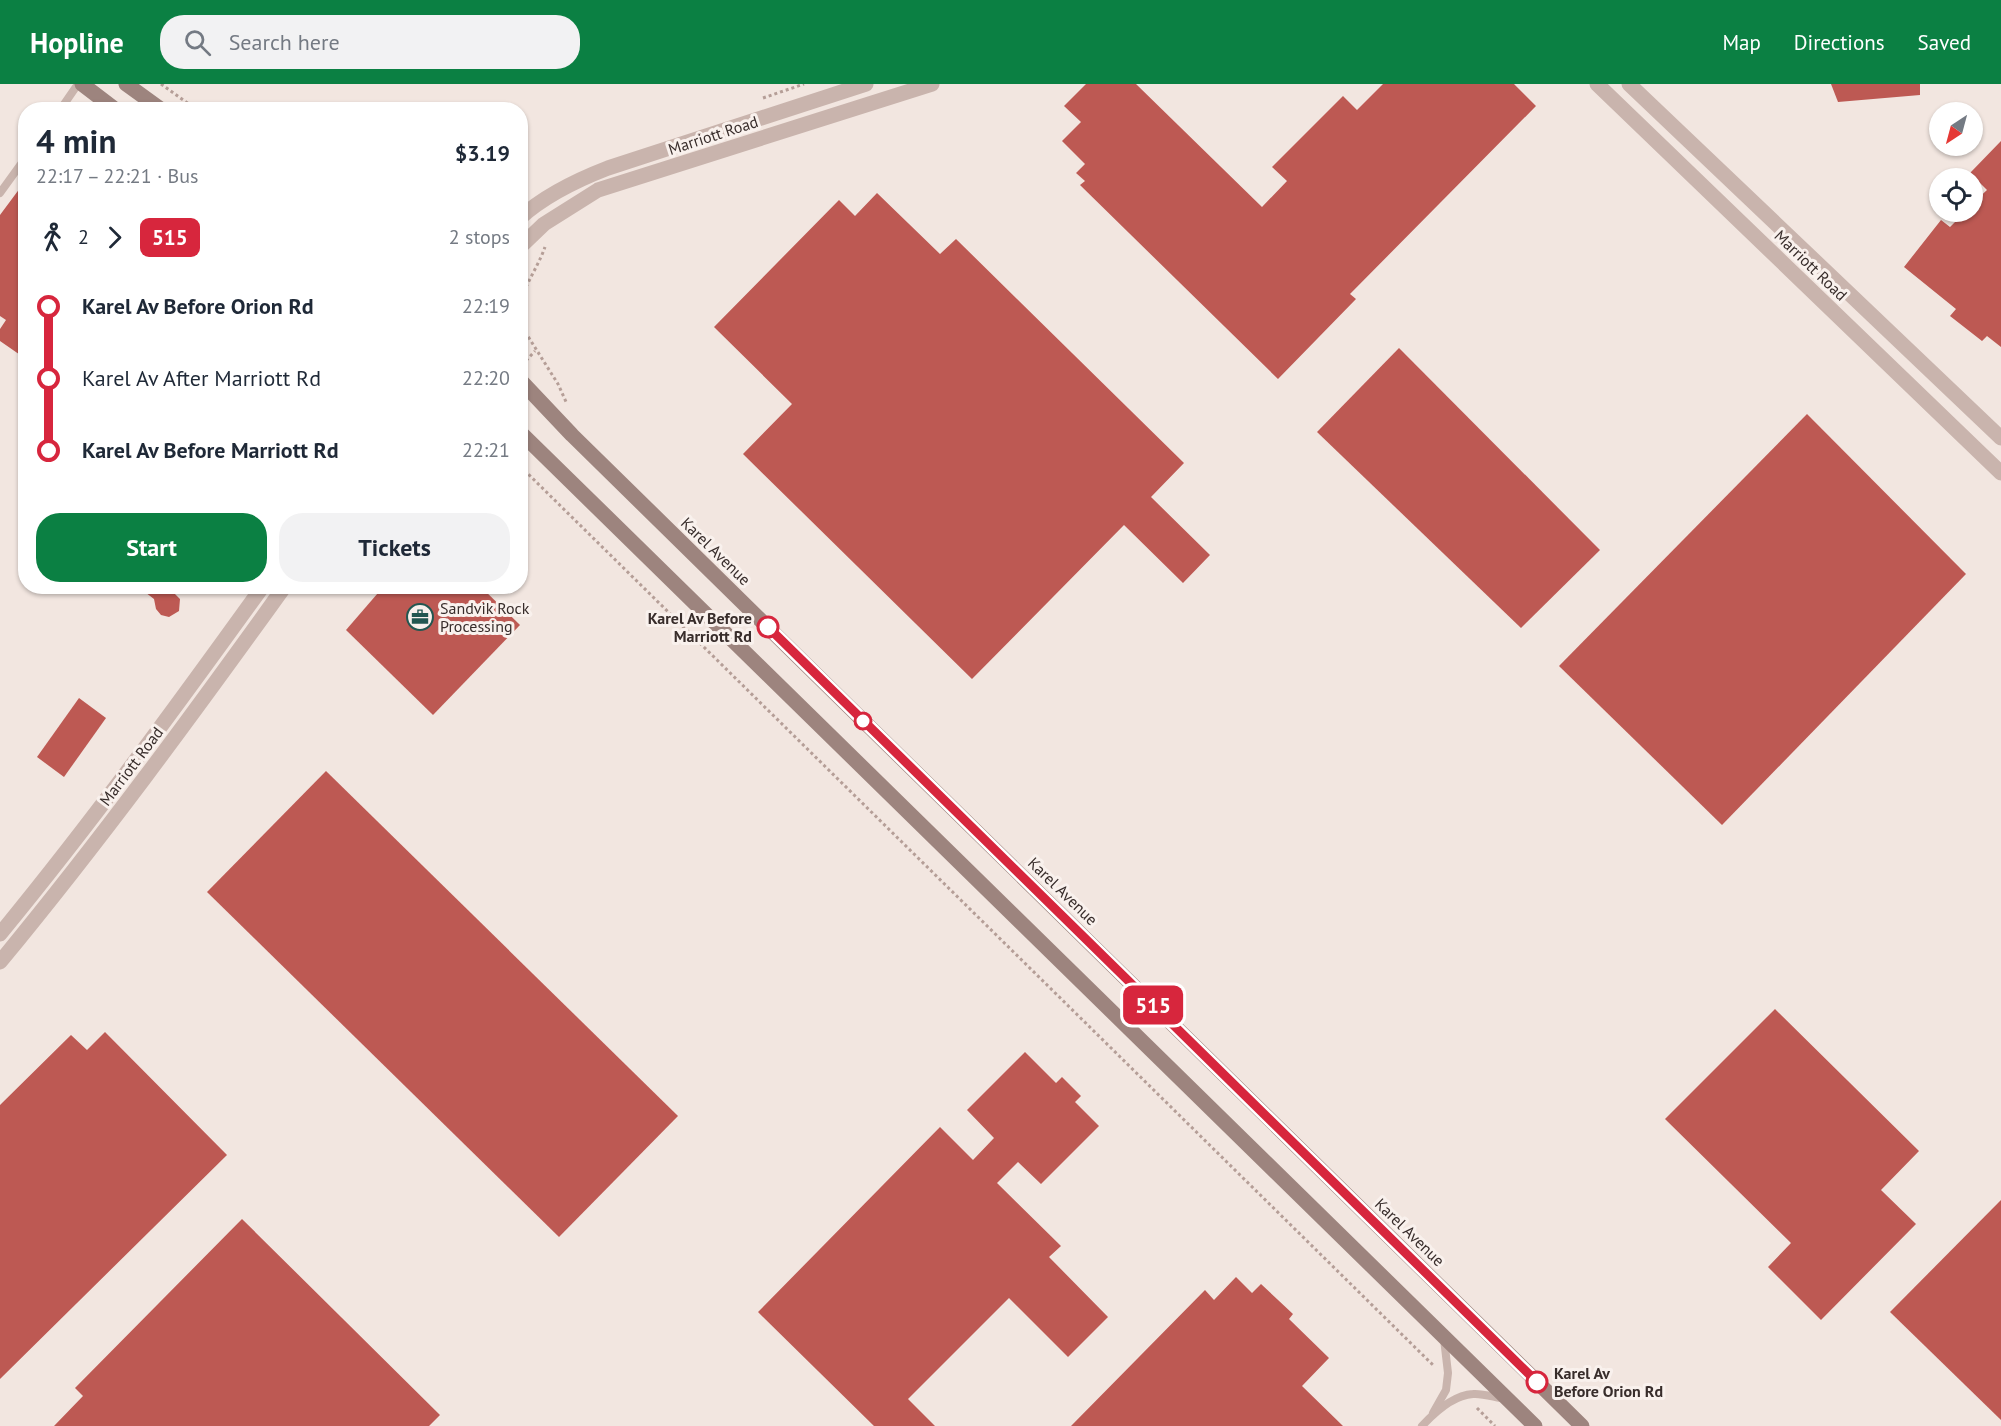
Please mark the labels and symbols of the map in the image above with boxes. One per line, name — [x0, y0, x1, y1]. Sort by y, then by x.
north arrow — [1929, 102, 1983, 156]
street label: Marriott Road — [666, 111, 760, 159]
street label: Marriott Road — [1770, 225, 1852, 305]
street label: Karel Avenue — [677, 513, 755, 589]
place label: Sandvik Rock Processing — [440, 598, 530, 636]
office icon: Sandvik Rock Processing — [405, 602, 435, 632]
place label: Karel Av Before Marriott Rd — [648, 608, 752, 646]
marker: Karel Av Before Marriott Rd — [757, 616, 779, 638]
unlabelled marker — [854, 712, 872, 730]
street label: Marriott Road — [95, 723, 167, 809]
street label: Karel Avenue — [1024, 853, 1102, 929]
line badge: 515 — [1118, 986, 1188, 1024]
street label: Karel Avenue — [1371, 1194, 1449, 1270]
place label: Karel Av Before Orion Rd — [1554, 1363, 1663, 1401]
marker: Karel Av Before Orion Rd — [1526, 1371, 1548, 1393]

